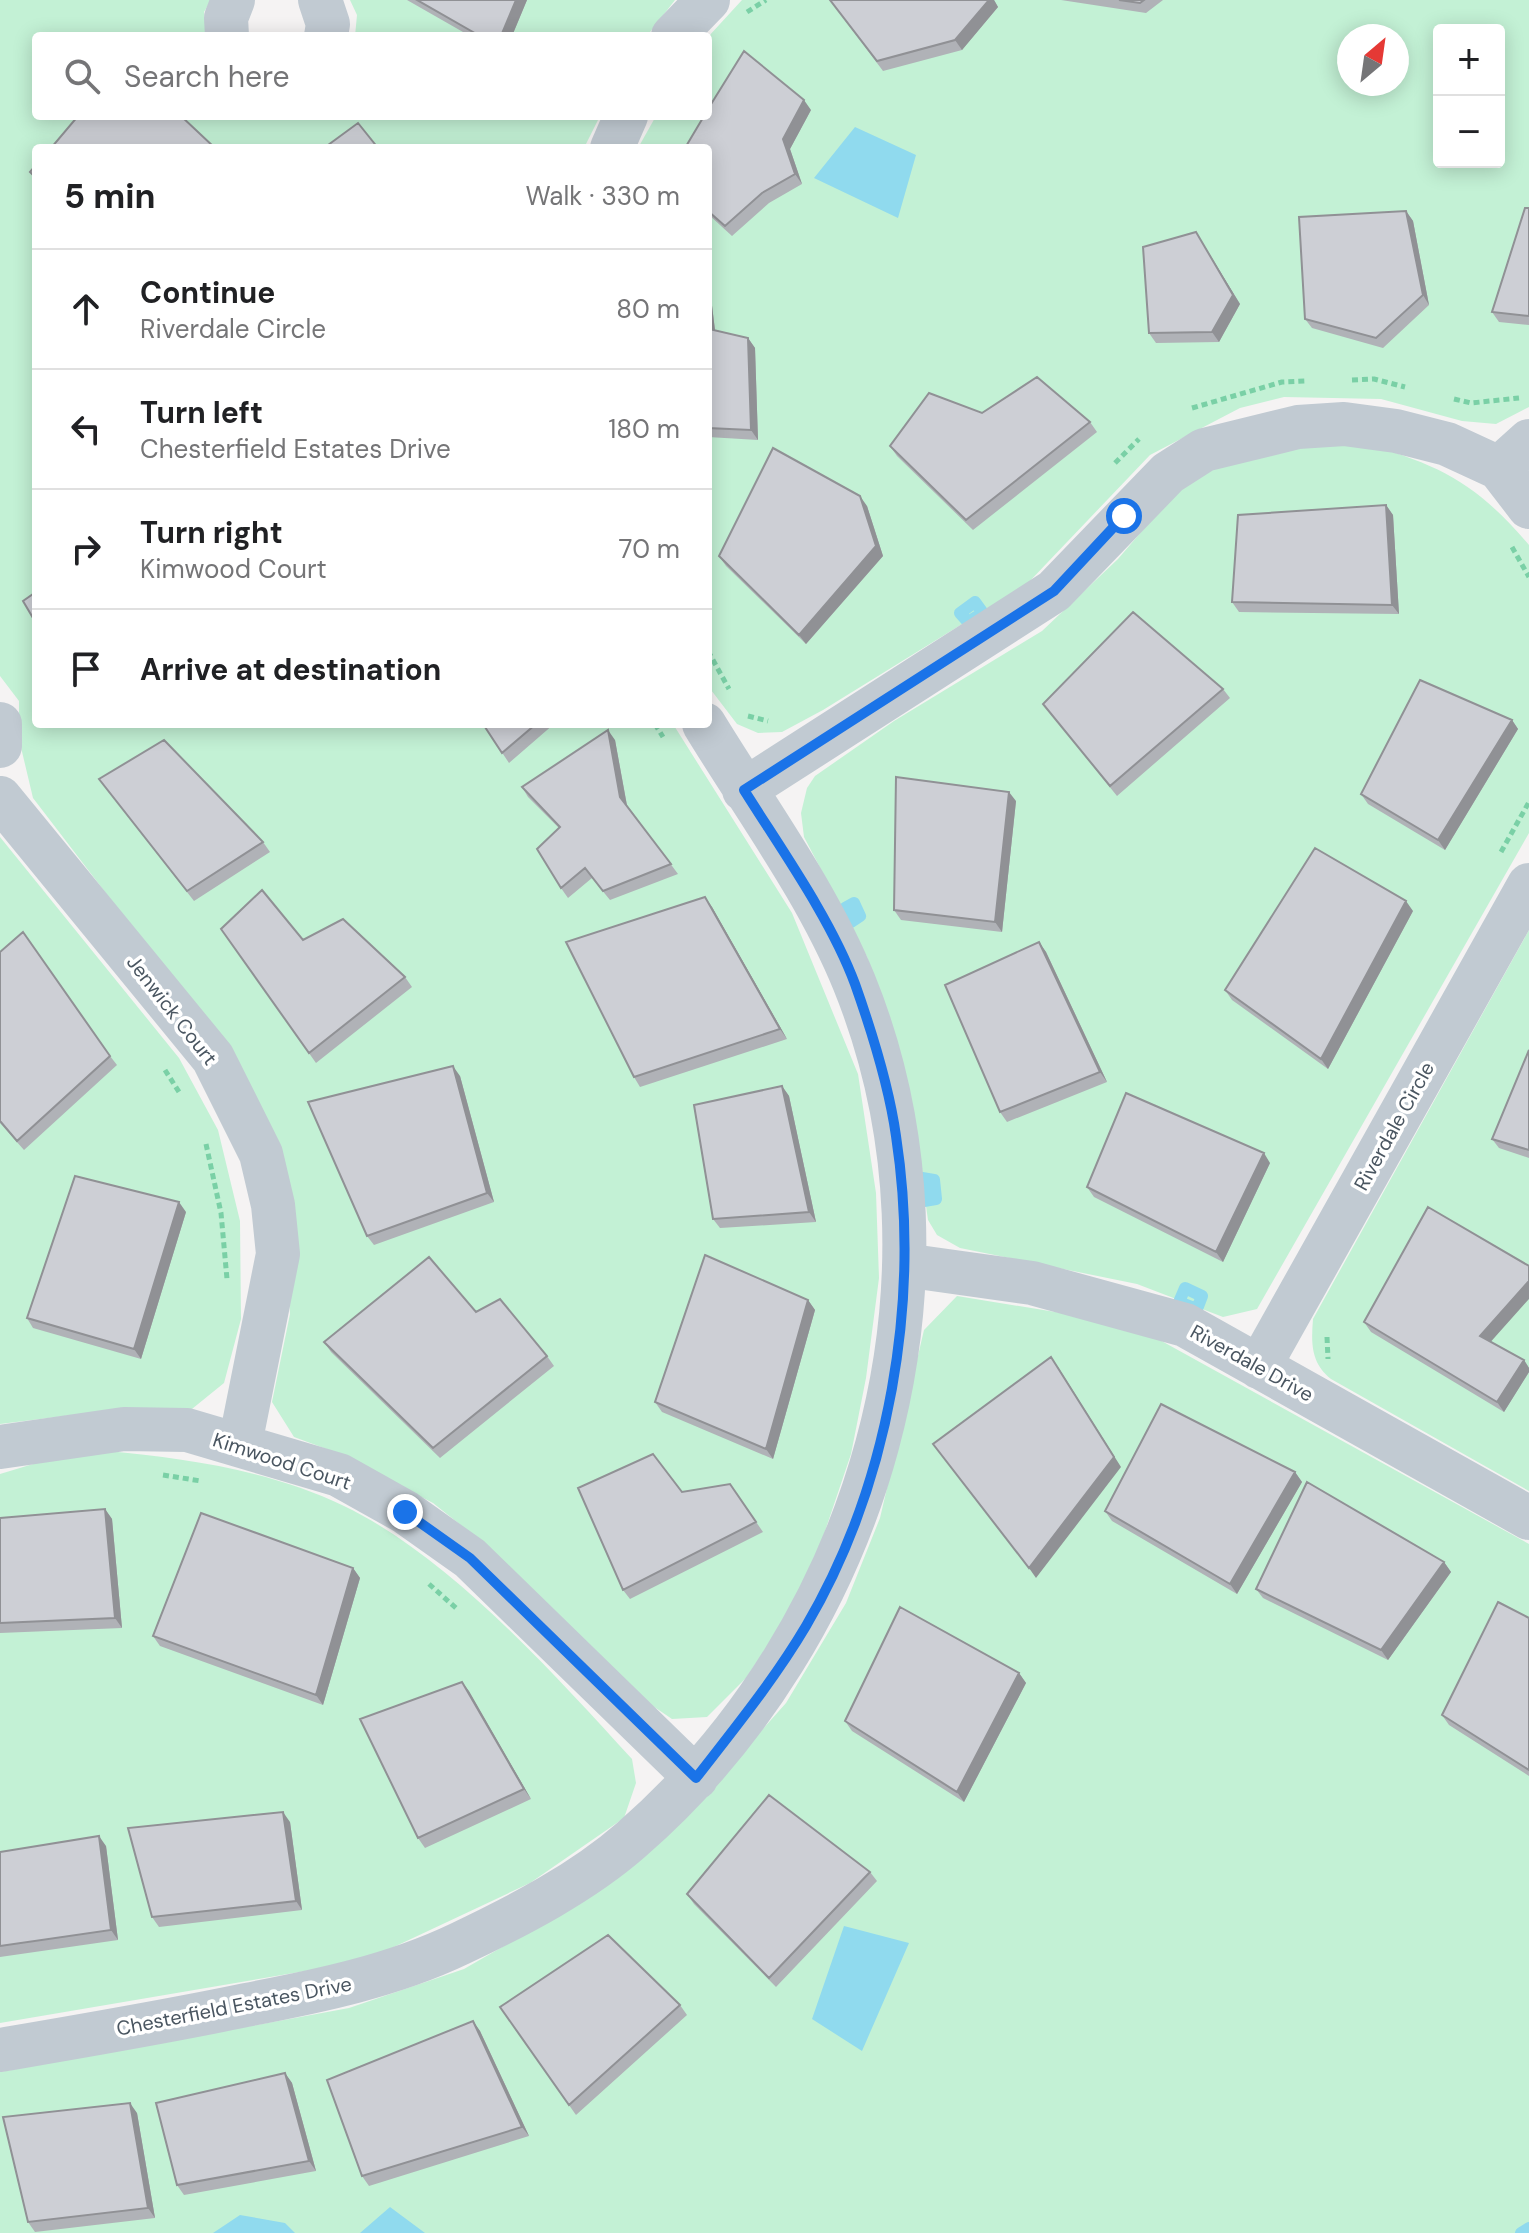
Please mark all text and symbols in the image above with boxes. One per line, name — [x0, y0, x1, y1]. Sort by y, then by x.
north arrow — [1337, 24, 1409, 96]
map controls — [1433, 24, 1505, 168]
button: + — [1433, 24, 1505, 96]
search box — [32, 32, 712, 120]
icon: search — [60, 54, 104, 98]
text: Search here — [124, 57, 290, 96]
button: − — [1433, 96, 1505, 168]
text: 5 min — [64, 174, 155, 219]
text: Walk · 330 m — [525, 179, 680, 213]
text: Continue — [140, 273, 275, 312]
icon: ahead — [64, 287, 108, 331]
text: 80 m — [616, 292, 680, 326]
text: Riverdale Circle — [140, 312, 326, 346]
text: Turn left — [140, 393, 263, 432]
icon: left — [64, 407, 108, 451]
text: 180 m — [608, 412, 680, 446]
text: Chesterfield Estates Drive — [140, 432, 451, 466]
route start — [1106, 498, 1142, 534]
text: Turn right — [140, 513, 283, 552]
icon: right — [64, 527, 108, 571]
text: 70 m — [619, 532, 680, 566]
text: Kimwood Court — [140, 552, 327, 586]
icon: arrive — [64, 647, 108, 691]
text: Arrive at destination — [140, 650, 441, 689]
street label: Jenwick Court — [121, 950, 223, 1070]
street label: Riverdale Circle — [1348, 1057, 1440, 1195]
street label: Riverdale Drive — [1186, 1318, 1318, 1408]
street label: Kimwood Court — [210, 1426, 354, 1496]
route end — [387, 1494, 423, 1530]
street label: Chesterfield Estates Drive — [114, 1970, 354, 2042]

